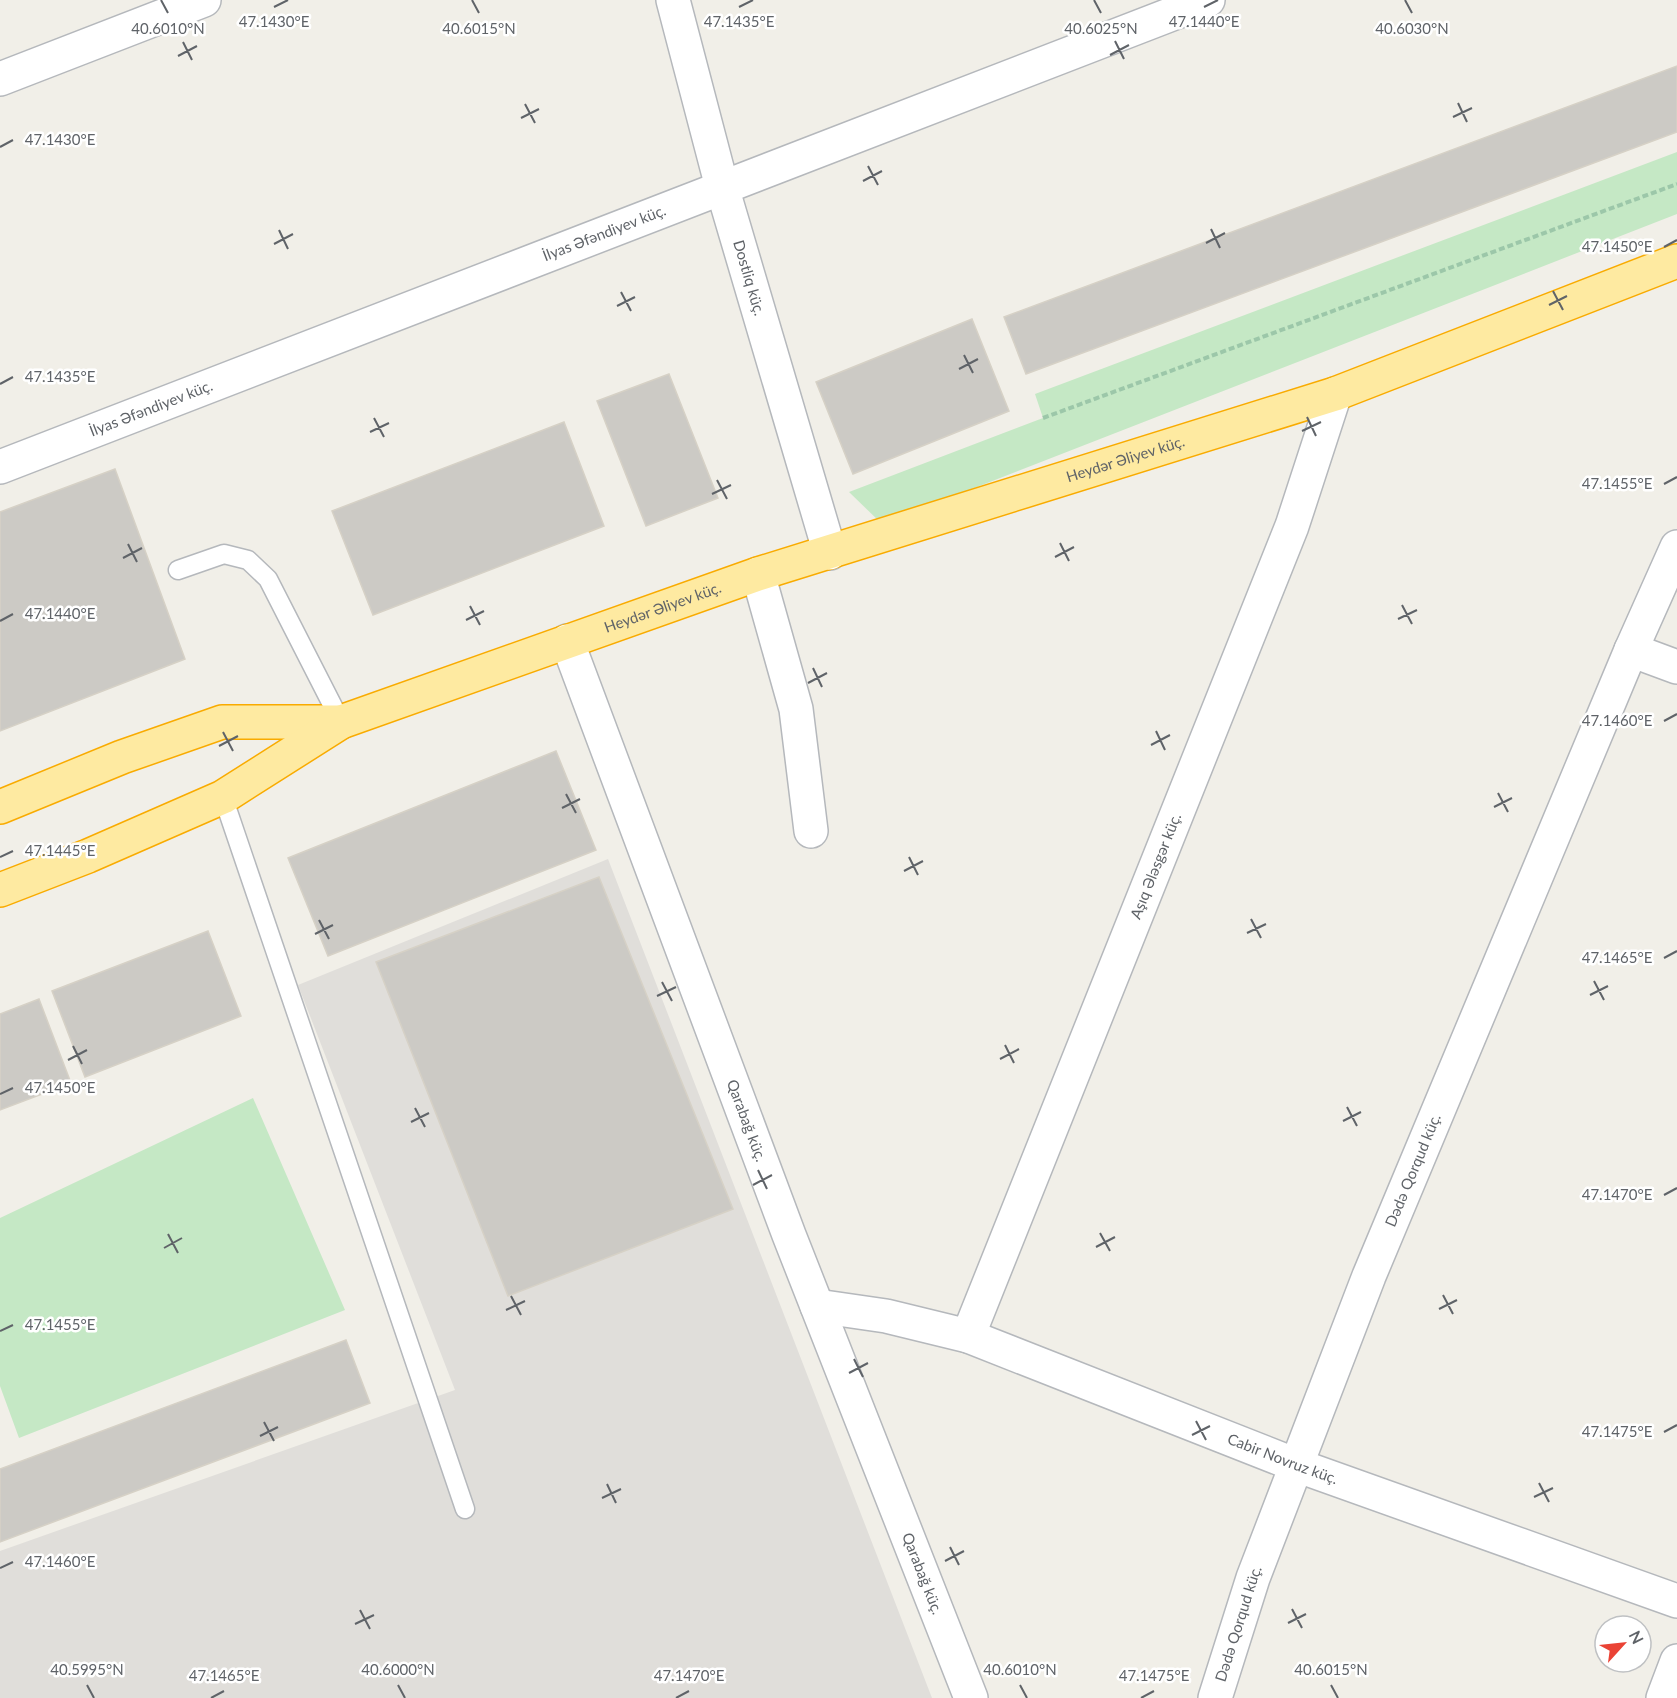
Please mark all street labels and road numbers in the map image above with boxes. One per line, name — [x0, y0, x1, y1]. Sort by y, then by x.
street label: İlyas Əfəndiyev küç. — [540, 200, 668, 264]
street label: Dostliq küç. — [730, 238, 769, 317]
street label: İlyas Əfəndiyev küç. — [87, 376, 215, 440]
street label: Heydər Əliyev küç. — [1064, 431, 1187, 485]
street label: Heydər Əliyev küç. — [602, 578, 723, 636]
street label: Aşıq Ələsgər küç. — [1126, 810, 1184, 921]
street label: Qarabağ küç. — [724, 1077, 771, 1164]
street label: Dədə Qorqud küç. — [1381, 1111, 1444, 1229]
street label: Cabir Novruz küç. — [1225, 1429, 1341, 1487]
street label: Qarabağ küç. — [899, 1530, 947, 1617]
street label: Dədə Qorqud küç. — [1211, 1563, 1265, 1684]

